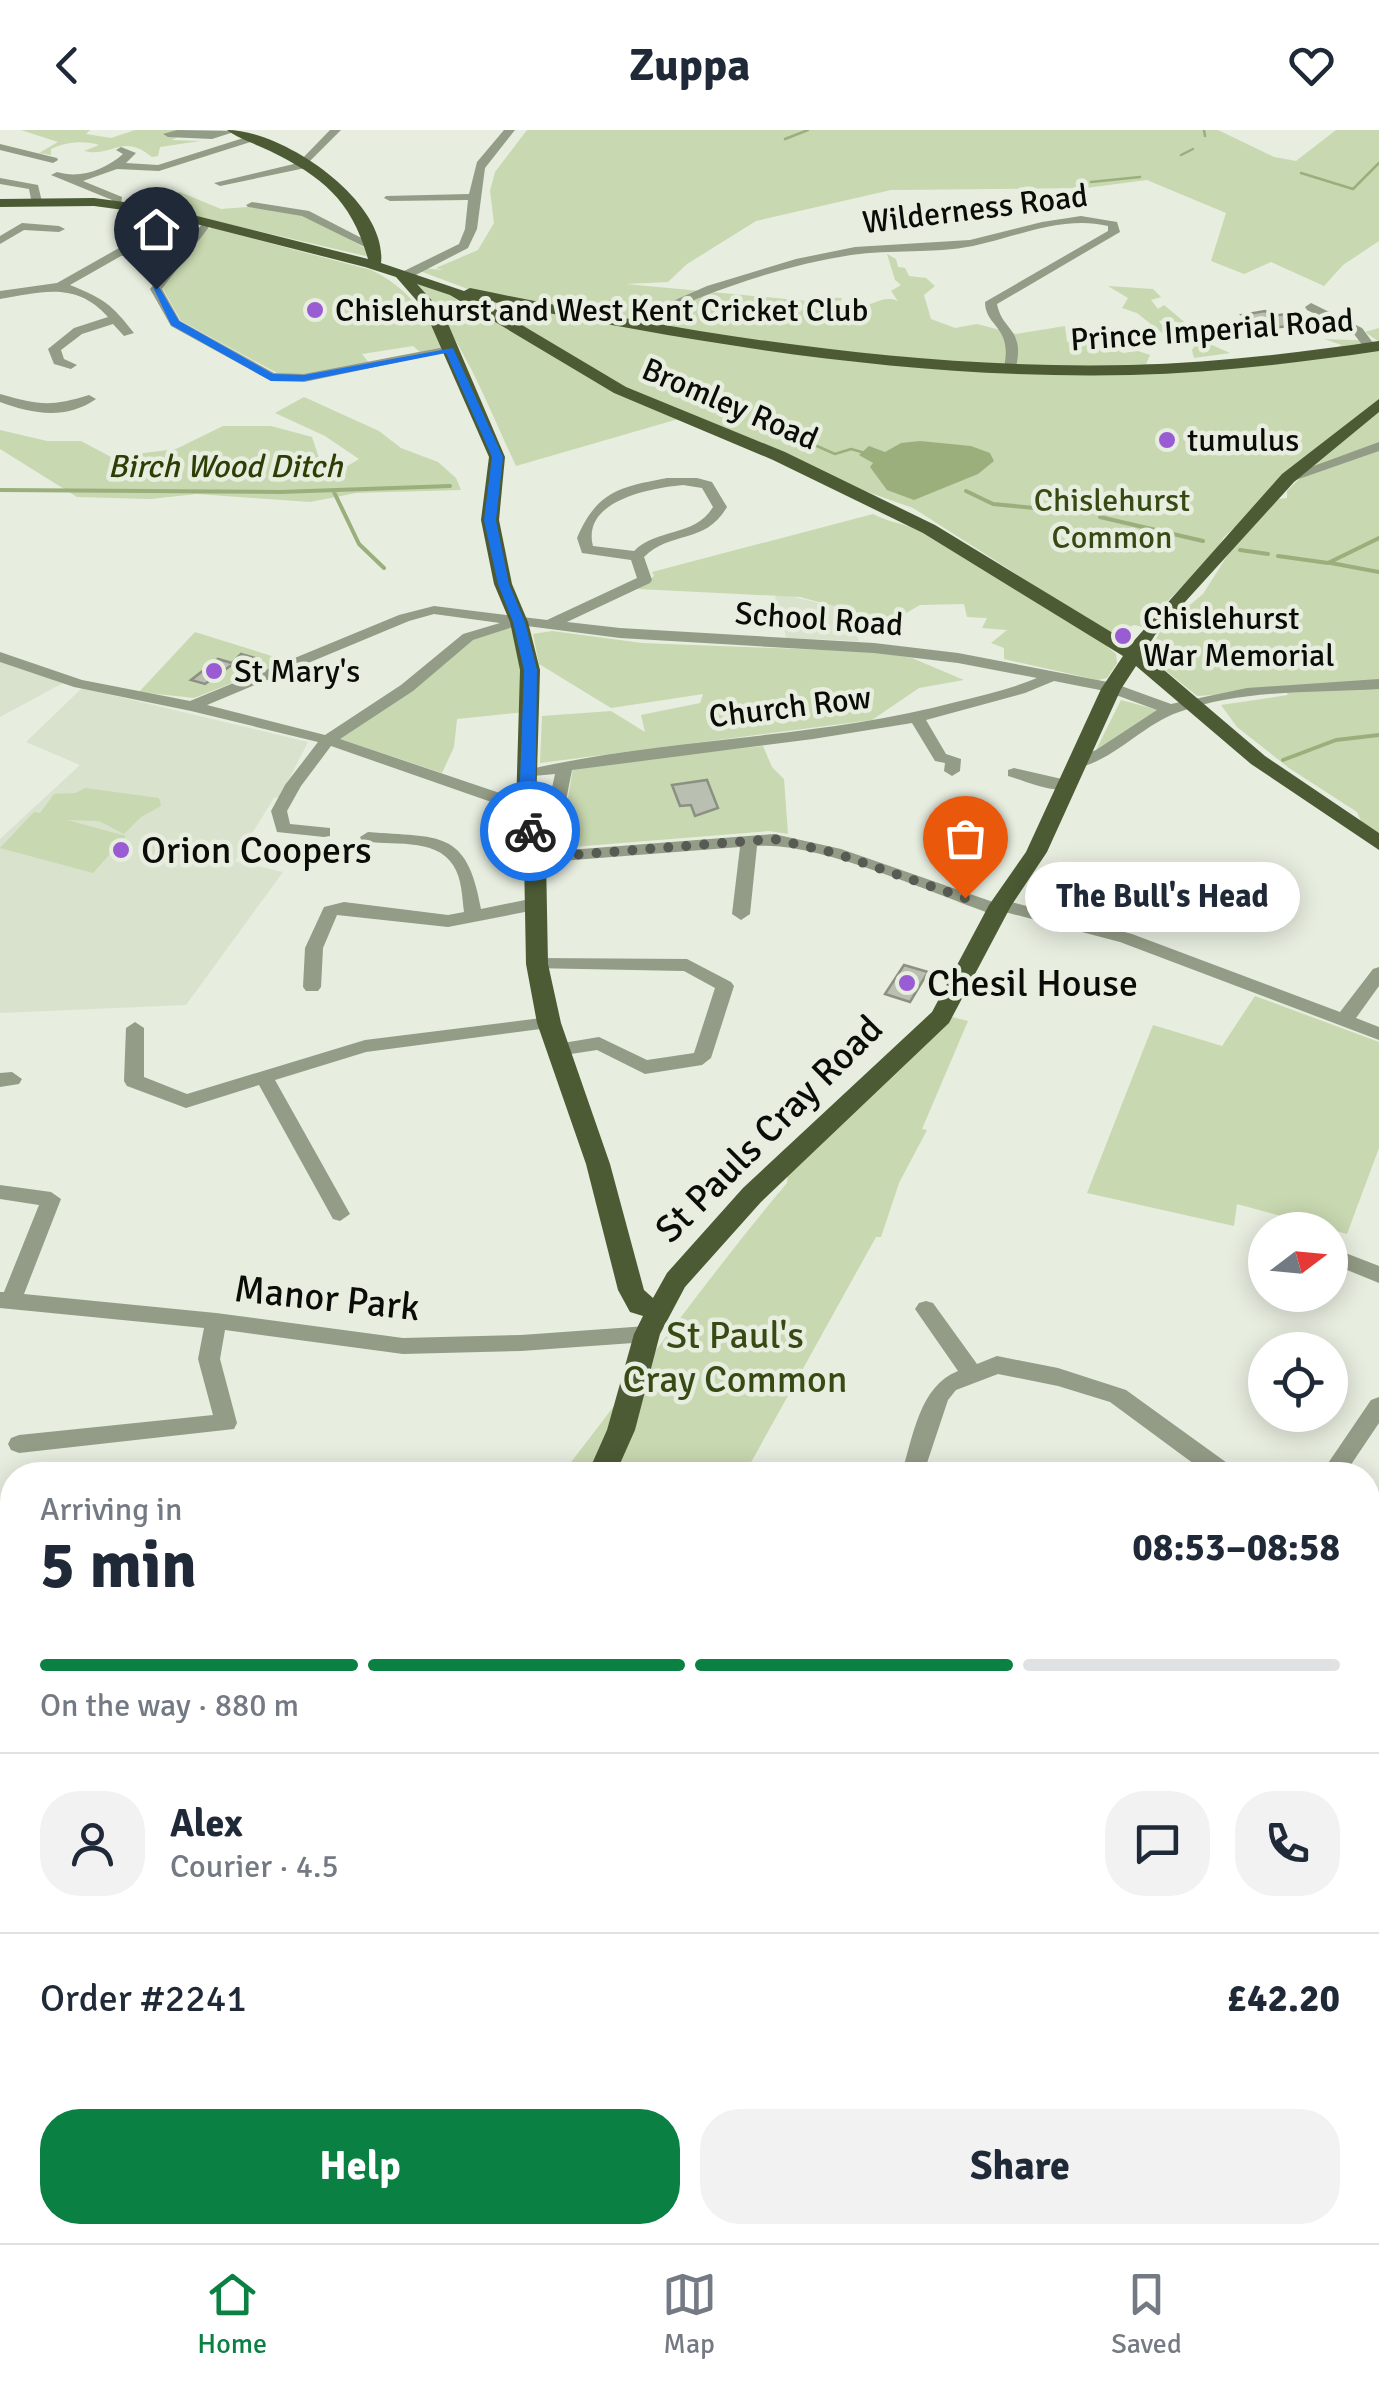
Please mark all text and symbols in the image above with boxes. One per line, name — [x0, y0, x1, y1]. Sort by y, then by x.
icon: back — [40, 38, 95, 93]
text: Zuppa — [629, 38, 750, 93]
icon: heart — [1284, 38, 1339, 93]
street label: Wilderness Road — [860, 176, 1090, 242]
pin — [114, 187, 199, 290]
icon: home — [129, 202, 184, 257]
place label: Chislehurst and West Kent Cricket Club — [335, 291, 868, 330]
marker: Chislehurst and West Kent Cricket Club — [304, 299, 326, 321]
street label: Prince Imperial Road — [1069, 301, 1355, 359]
street label: Bromley Road — [636, 349, 824, 459]
place label: tumulus — [1187, 421, 1299, 460]
marker: tumulus — [1156, 429, 1178, 451]
water label: Birch Wood Ditch — [108, 447, 344, 486]
park label: Chislehurst Common — [1034, 481, 1190, 557]
street label: School Road — [734, 594, 904, 644]
place label: Chislehurst War Memorial — [1143, 599, 1335, 675]
marker: Chislehurst War Memorial — [1112, 625, 1134, 647]
place label: St Mary's — [234, 652, 360, 691]
marker: St Mary's — [203, 660, 225, 682]
street label: Church Row — [707, 678, 873, 736]
courier — [480, 781, 580, 881]
pin — [923, 796, 1008, 899]
icon: bike — [503, 804, 558, 859]
icon: bag — [938, 811, 993, 866]
place label: Orion Coopers — [141, 827, 372, 874]
marker: Orion Coopers — [110, 839, 132, 861]
callout: The Bull's Head — [1025, 863, 1300, 933]
text: The Bull's Head — [1056, 877, 1269, 916]
place label: Chesil House — [927, 960, 1138, 1007]
marker: Chesil House — [896, 972, 918, 994]
street label: St Pauls Cray Road — [645, 1005, 893, 1253]
north arrow — [1248, 1212, 1348, 1312]
map controls — [1248, 1212, 1348, 1432]
street label: Manor Park — [232, 1265, 422, 1331]
park label: St Paul's Cray Common — [622, 1312, 848, 1403]
button: locate — [1248, 1332, 1348, 1432]
text: Arriving in — [40, 1490, 182, 1529]
text: 08:53–08:58 — [1132, 1524, 1340, 1571]
text: 5 min — [40, 1526, 197, 1606]
text: On the way · 880 m — [40, 1686, 299, 1725]
button: person — [40, 1791, 145, 1896]
button: chat — [1105, 1791, 1210, 1896]
button: phone — [1235, 1791, 1340, 1896]
text: Alex — [170, 1800, 243, 1847]
text: Courier · 4.5 — [170, 1847, 339, 1886]
text: Order #2241 — [40, 1975, 247, 2022]
text: £42.20 — [1227, 1975, 1340, 2022]
button: Help — [40, 2109, 680, 2224]
button: Share — [700, 2109, 1340, 2224]
tab: Home — [197, 2267, 267, 2361]
tab: Map — [662, 2267, 717, 2361]
tab: Saved — [1111, 2267, 1182, 2361]

